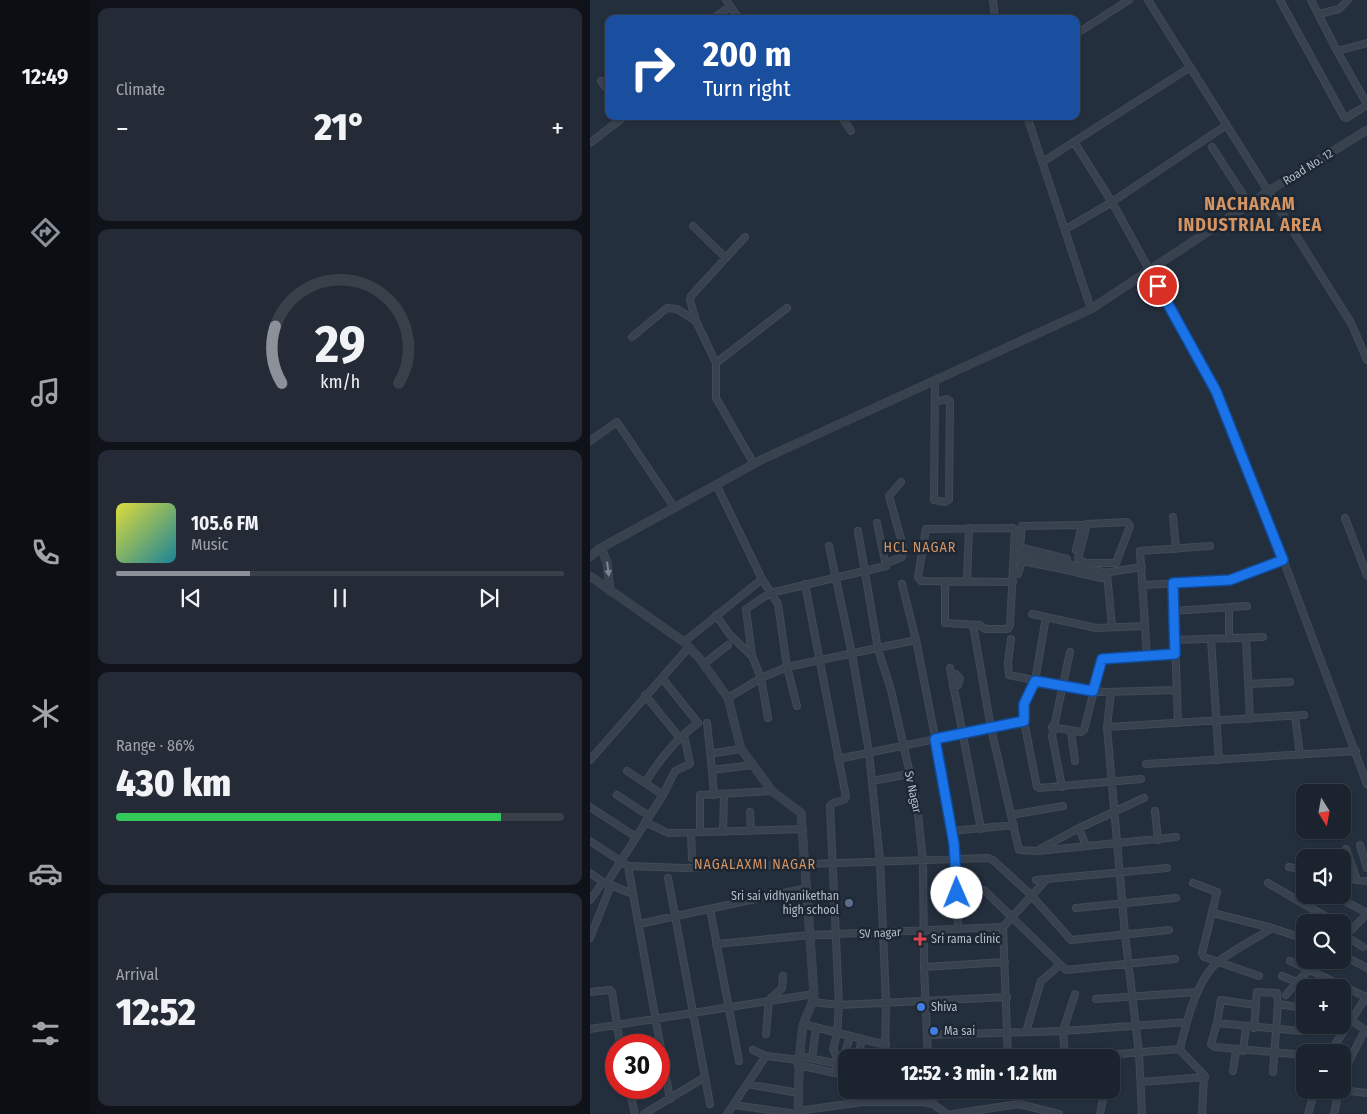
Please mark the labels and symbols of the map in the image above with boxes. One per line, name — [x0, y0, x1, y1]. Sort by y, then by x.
street label: Road No. 12 — [1280, 146, 1336, 188]
district label: NACHARAM INDUSTRIAL AREA — [1178, 193, 1322, 236]
pin — [1137, 265, 1179, 307]
district label: HCL NAGAR — [884, 539, 956, 556]
one-way arrow — [604, 561, 612, 577]
street label: Sv Nagar — [902, 770, 924, 815]
north arrow — [1296, 784, 1351, 839]
district label: NAGALAXMI NAGAR — [694, 856, 816, 873]
position arrow — [930, 866, 982, 918]
place label: Sri sai vidhyanikethan high school — [731, 889, 839, 917]
marker: Sri sai vidhyanikethan high school — [843, 897, 855, 909]
street label: SV nagar — [859, 925, 902, 941]
marker: Sri rama clinic — [913, 932, 927, 946]
place label: Sri rama clinic — [931, 932, 1000, 946]
place label: Shiva — [931, 1000, 957, 1014]
marker: Shiva — [915, 1001, 927, 1013]
place label: Ma sai — [944, 1024, 975, 1038]
marker: Ma sai — [928, 1025, 940, 1037]
speed limit sign: 30 — [605, 1034, 670, 1099]

